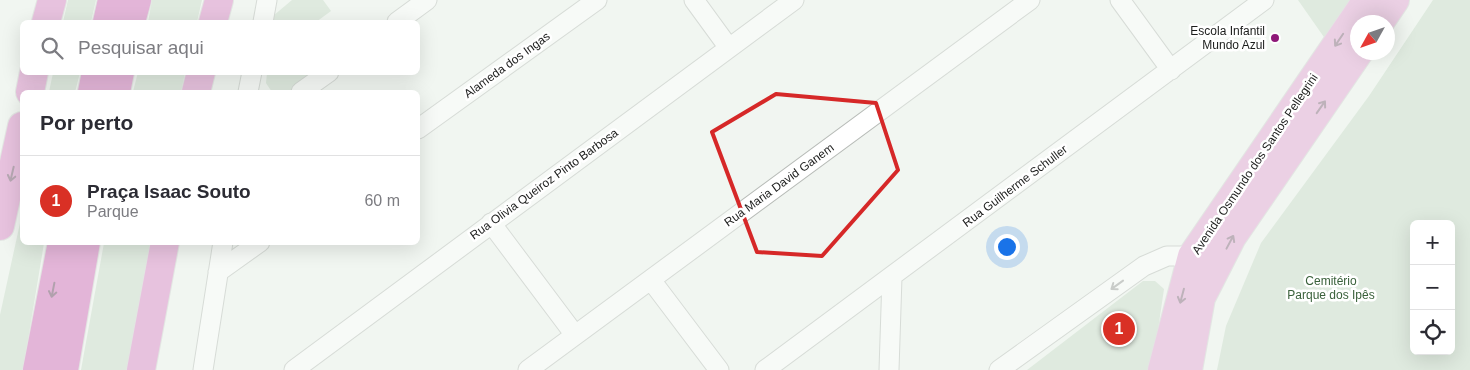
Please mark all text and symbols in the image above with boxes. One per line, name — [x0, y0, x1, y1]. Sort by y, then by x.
north arrow — [1350, 15, 1395, 60]
search box — [20, 20, 420, 75]
place label: Escola Infantil Mundo Azul — [1190, 24, 1265, 52]
street label: Alameda dos Ingas — [461, 29, 553, 101]
marker: Escola Infantil Mundo Azul — [1269, 32, 1281, 44]
one-way arrow — [1334, 33, 1344, 47]
icon: search — [38, 34, 66, 62]
text: Pesquisar aqui — [78, 37, 204, 58]
street label: Avenida Osmundo dos Santos Pellegrini — [1189, 71, 1321, 257]
one-way arrow — [1316, 101, 1326, 115]
text: Por perto — [40, 111, 133, 134]
street label: Rua Olivia Queiroz Pinto Barbosa — [467, 125, 621, 242]
street label: Rua Maria David Ganem — [721, 141, 837, 229]
street label: Rua Guilherme Schuller — [960, 142, 1070, 230]
one-way arrow — [7, 165, 16, 181]
text: Praça Isaac Souto — [87, 181, 251, 202]
text: 1 — [52, 192, 60, 209]
text: 60 m — [364, 192, 400, 209]
text: Parque — [87, 203, 139, 220]
map controls — [1410, 220, 1455, 355]
button: + — [1410, 220, 1455, 265]
your location — [994, 234, 1020, 260]
one-way arrow — [1225, 234, 1235, 249]
button: − — [1410, 265, 1455, 310]
park label: Cemitério Parque dos Ipês — [1287, 274, 1375, 302]
one-way arrow — [1111, 280, 1124, 291]
one-way arrow — [48, 282, 57, 298]
one-way arrow — [1176, 288, 1186, 304]
pin: 1 — [1103, 310, 1135, 348]
button: locate — [1410, 310, 1455, 355]

